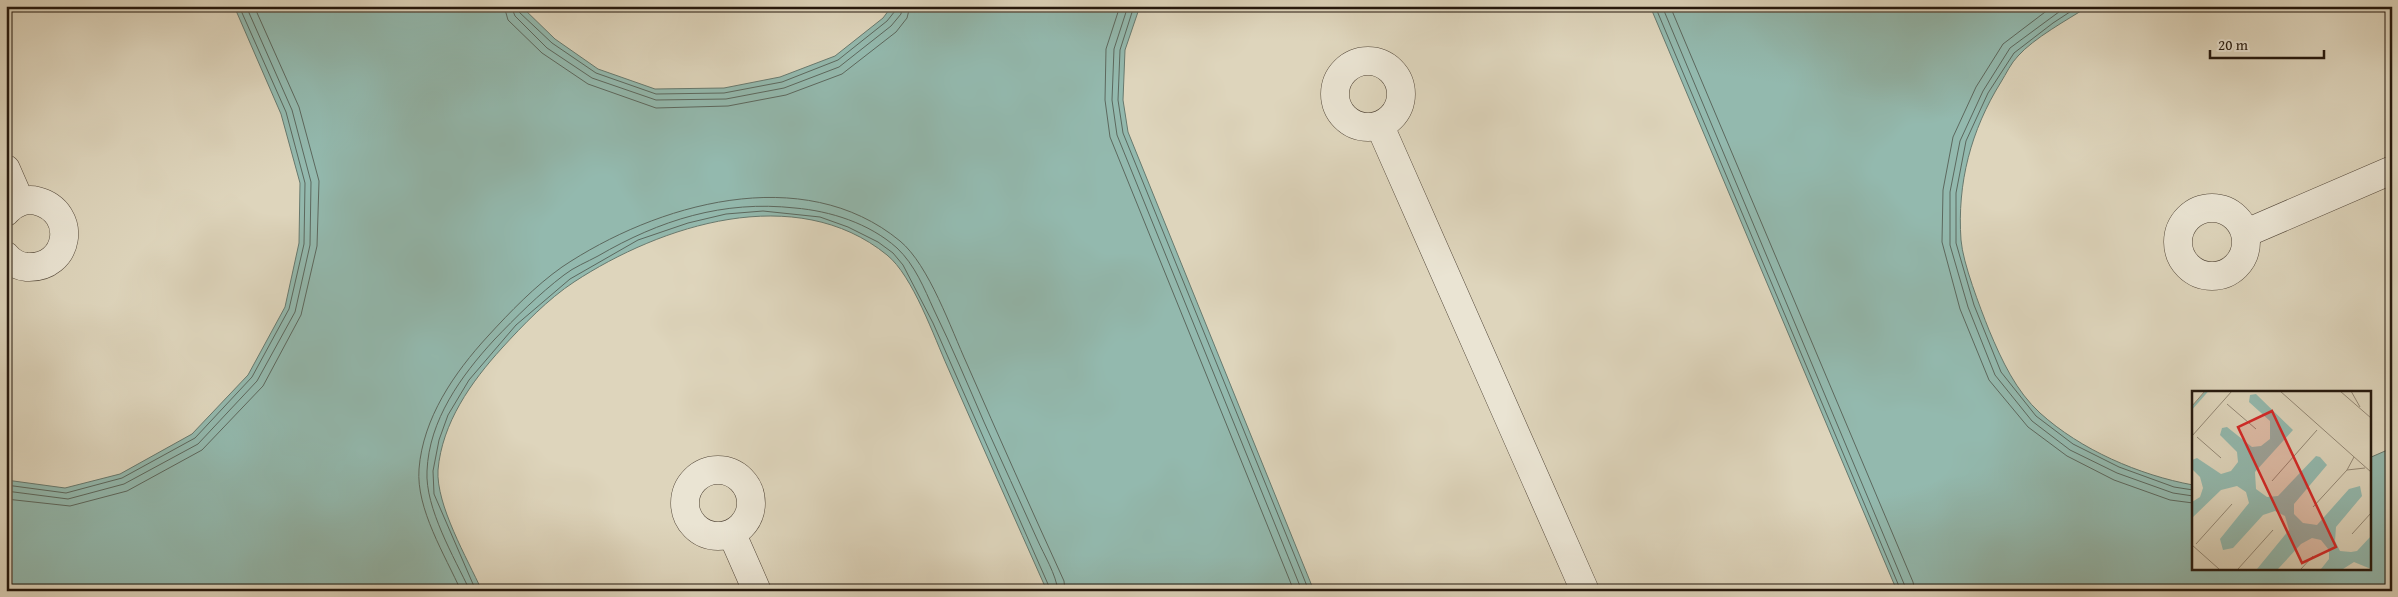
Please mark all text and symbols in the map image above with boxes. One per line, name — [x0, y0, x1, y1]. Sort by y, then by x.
scale bar — [2210, 28, 2324, 60]
text: 20 m — [2218, 34, 2249, 55]
inset map — [2192, 391, 2370, 570]

